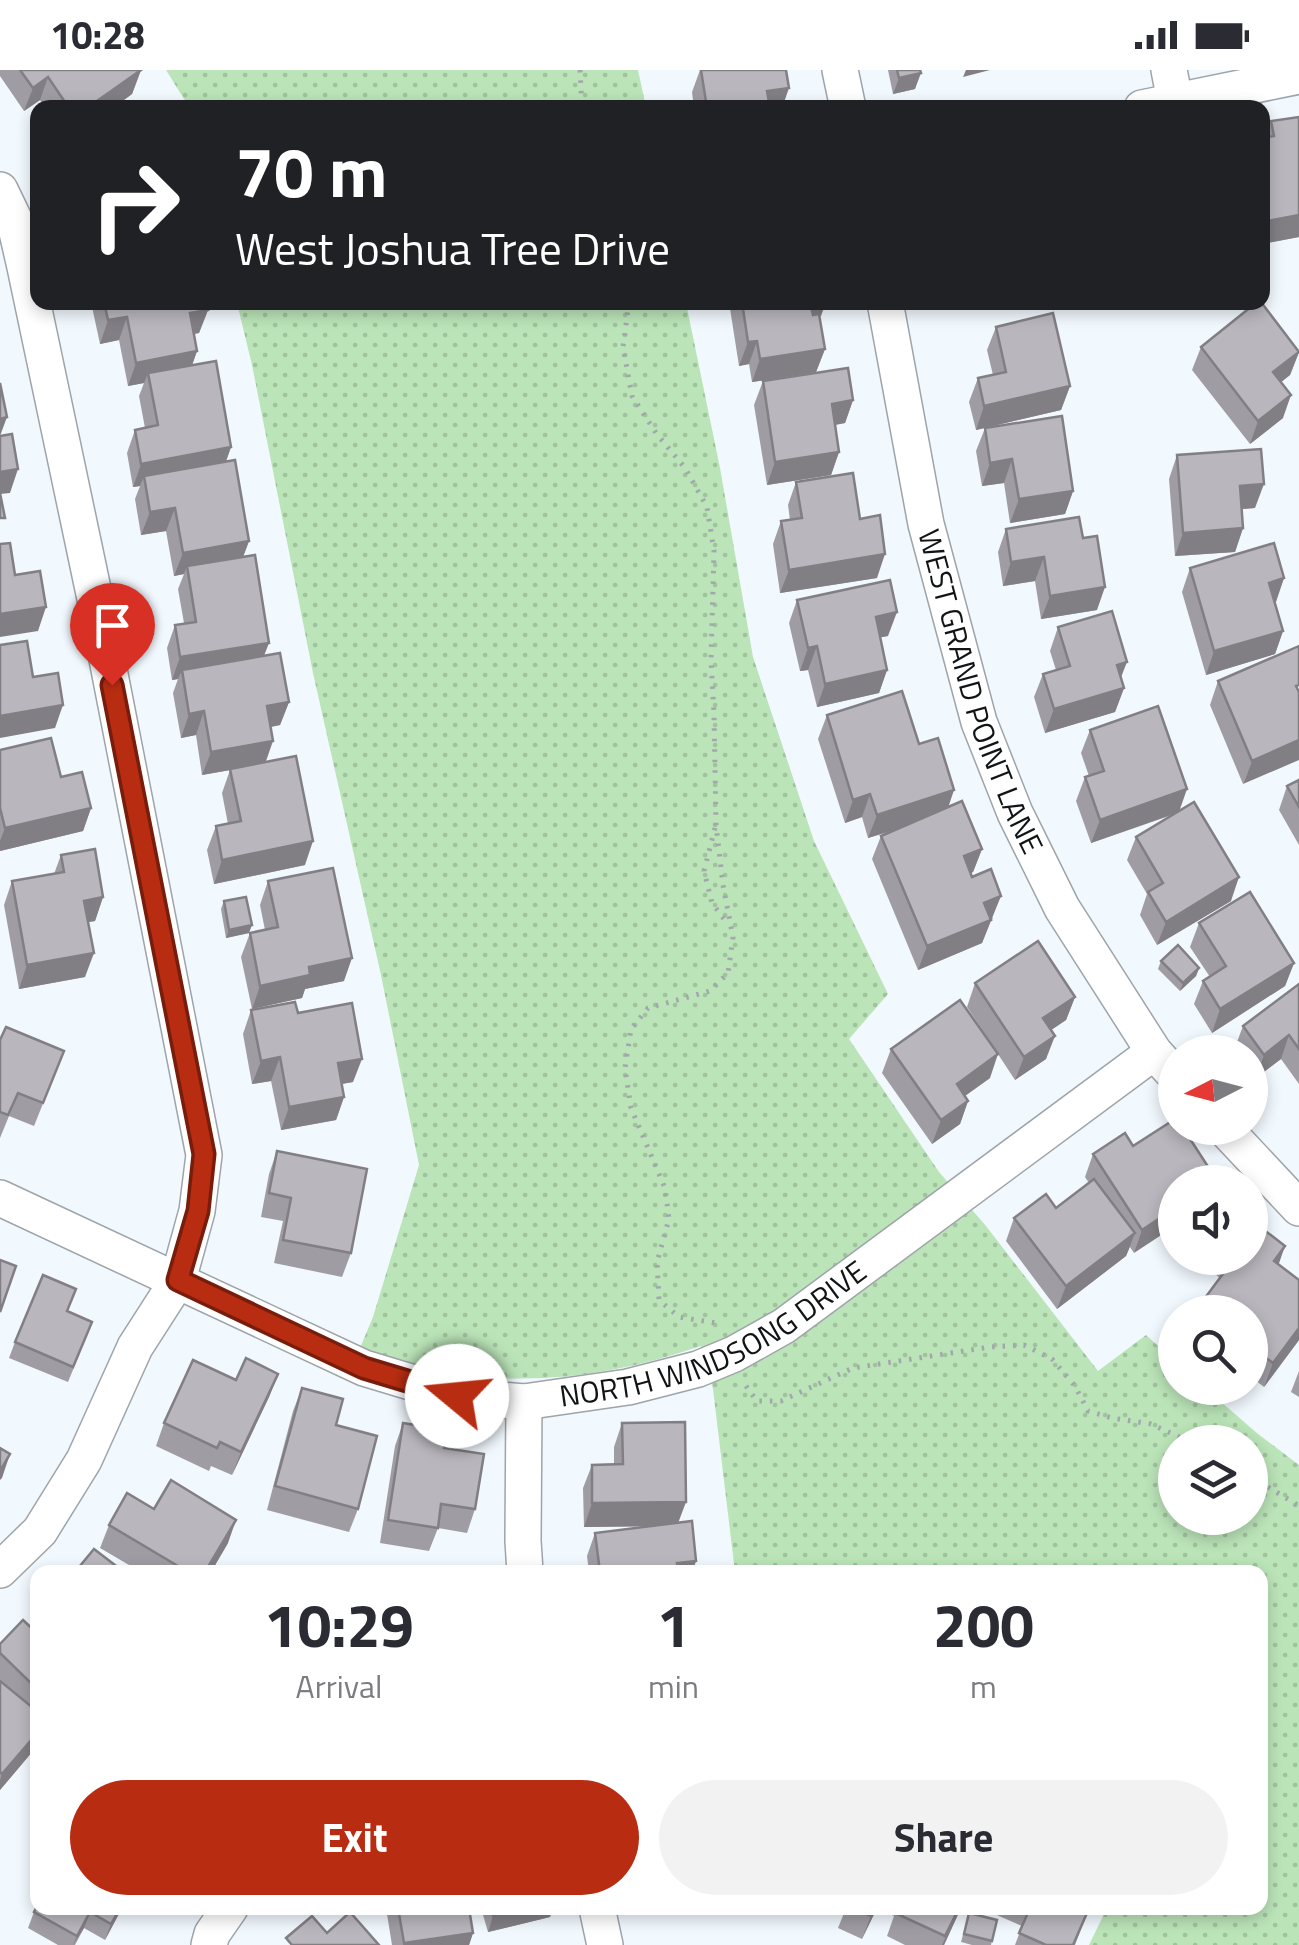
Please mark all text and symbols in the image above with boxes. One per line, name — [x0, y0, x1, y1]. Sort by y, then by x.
text: 10:28 — [50, 6, 145, 64]
text: 70 m — [235, 118, 388, 224]
icon: right — [70, 140, 200, 270]
text: West Joshua Tree Drive — [235, 214, 670, 282]
street label: WEST GRAND POINT LANE — [906, 524, 1056, 861]
pin — [70, 583, 155, 686]
icon: arrive — [85, 598, 140, 653]
north arrow — [1158, 1035, 1268, 1145]
map controls — [1158, 1035, 1268, 1535]
button: sound — [1158, 1165, 1268, 1275]
street label: NORTH WINDSONG DRIVE — [556, 1248, 876, 1419]
button: search — [1158, 1295, 1268, 1405]
position arrow — [405, 1344, 509, 1448]
button: layers — [1158, 1425, 1268, 1535]
text: 10:29 — [264, 1579, 414, 1670]
text: 1 — [657, 1579, 690, 1670]
text: 200 — [933, 1579, 1034, 1670]
text: Arrival — [296, 1662, 382, 1710]
text: min — [648, 1662, 699, 1710]
text: m — [970, 1662, 997, 1710]
button: Exit — [70, 1780, 639, 1895]
button: Share — [659, 1780, 1228, 1895]

